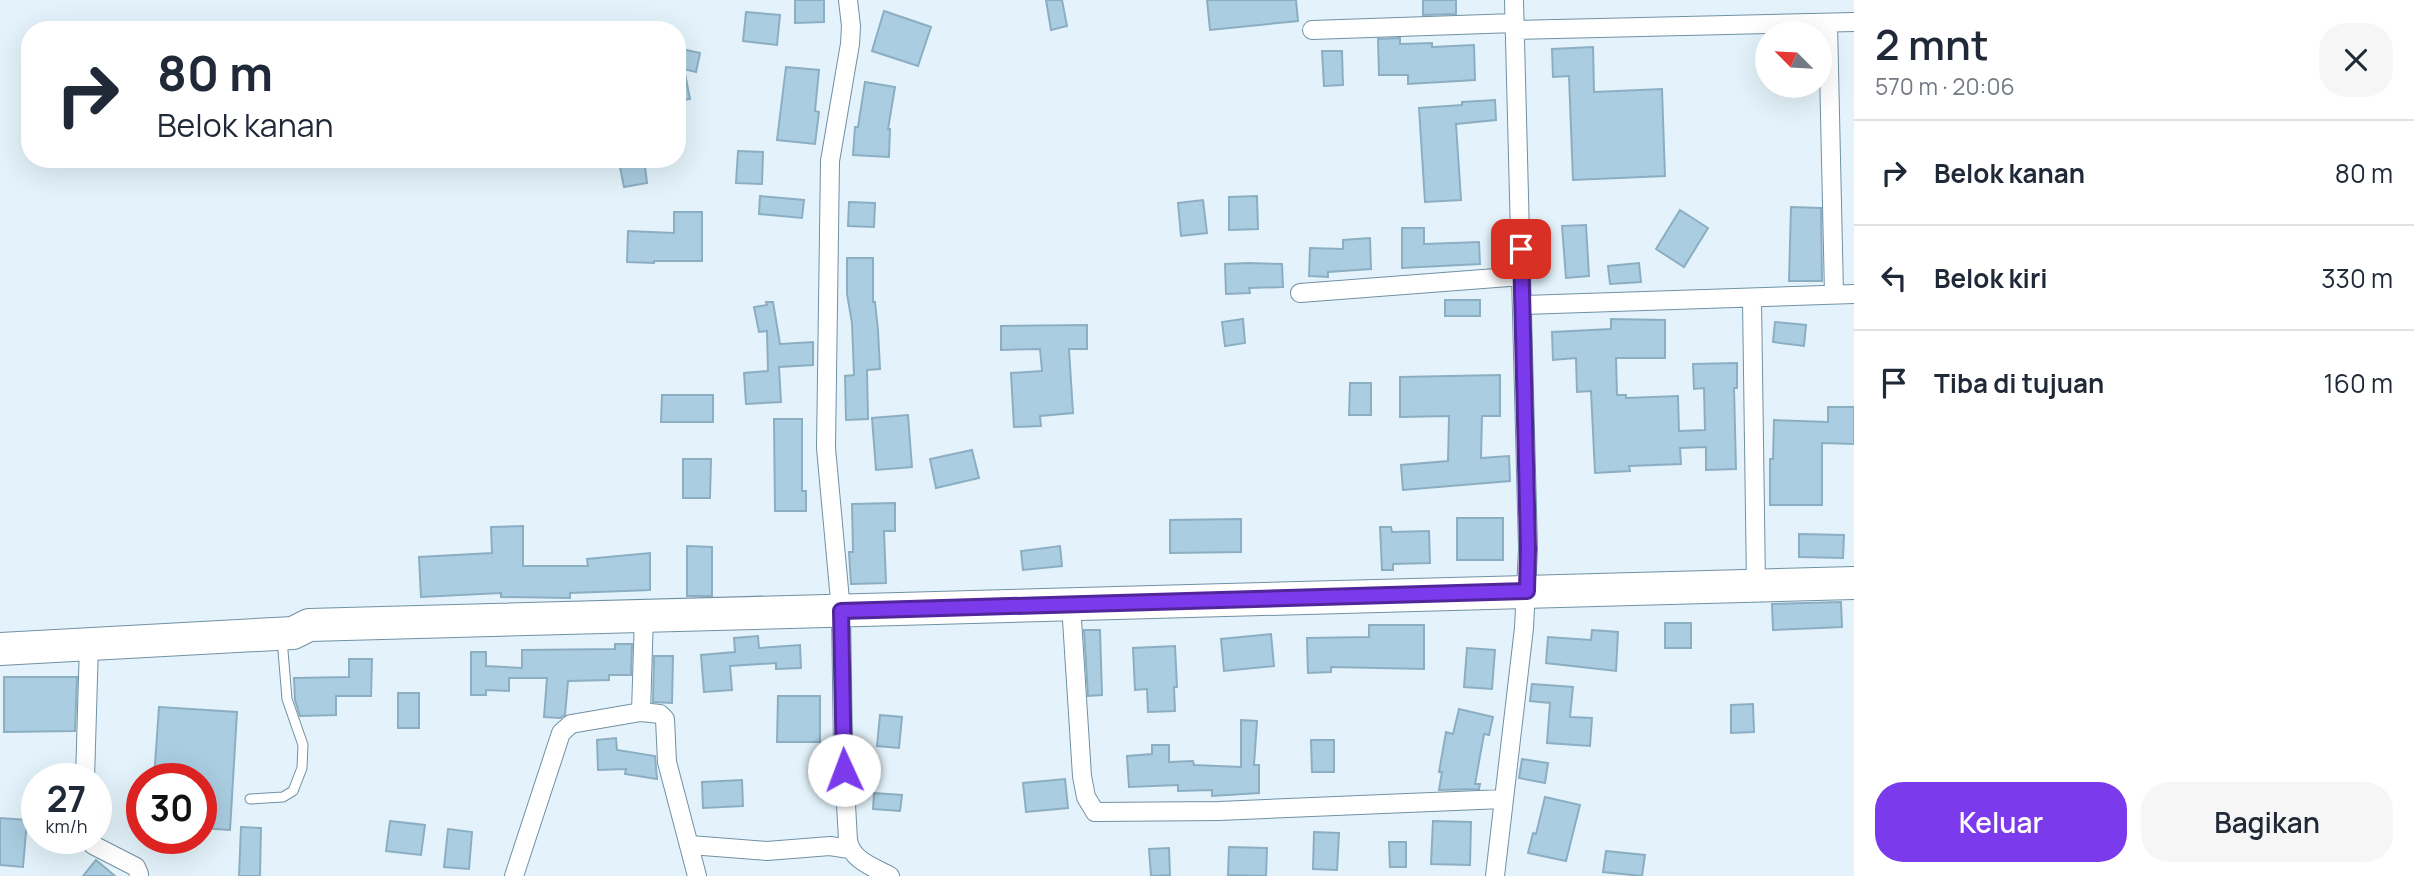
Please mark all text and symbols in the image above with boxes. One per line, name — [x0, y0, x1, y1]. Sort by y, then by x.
text: 2 mnt — [1875, 15, 1989, 73]
north arrow — [1755, 21, 1832, 98]
map controls — [1755, 21, 1832, 98]
button: close — [2319, 23, 2393, 97]
text: 80 m — [157, 39, 273, 106]
icon: right — [42, 49, 133, 140]
text: 570 m · 20:06 — [1875, 70, 2015, 102]
text: Belok kanan — [157, 103, 333, 147]
icon: right — [1875, 154, 1913, 192]
text: Belok kanan — [1934, 155, 2085, 191]
text: 80 m — [2335, 155, 2393, 191]
pin — [1491, 219, 1551, 279]
icon: arrive — [1502, 230, 1540, 268]
icon: left — [1875, 259, 1913, 297]
text: Belok kiri — [1934, 260, 2048, 296]
text: 330 m — [2321, 260, 2393, 296]
icon: arrive — [1875, 364, 1913, 402]
text: Tiba di tujuan — [1934, 365, 2104, 401]
text: 160 m — [2324, 365, 2393, 401]
position arrow — [807, 733, 881, 807]
speed limit sign: 30 — [126, 763, 217, 854]
text: 27 — [47, 775, 86, 823]
button: Keluar — [1875, 782, 2127, 862]
button: Bagikan — [2141, 782, 2393, 862]
text: km/h — [46, 814, 87, 838]

